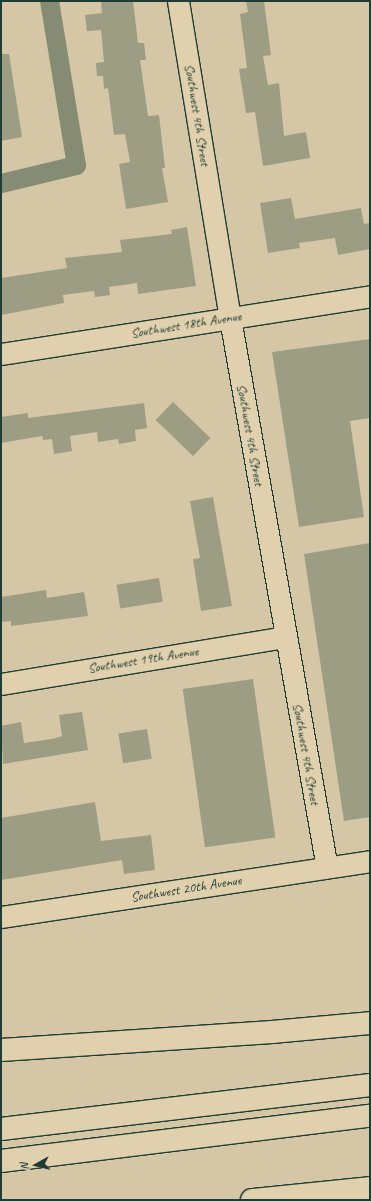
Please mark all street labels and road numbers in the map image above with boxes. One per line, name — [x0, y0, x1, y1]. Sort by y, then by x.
street label: Southwest 4th Street — [181, 63, 213, 167]
street label: Southwest 18th Avenue — [130, 308, 242, 342]
street label: Southwest 4th Street — [233, 383, 267, 487]
street label: Southwest 19th Avenue — [87, 643, 199, 677]
street label: Southwest 4th Street — [289, 702, 323, 806]
street label: Southwest 20th Avenue — [130, 872, 242, 906]

